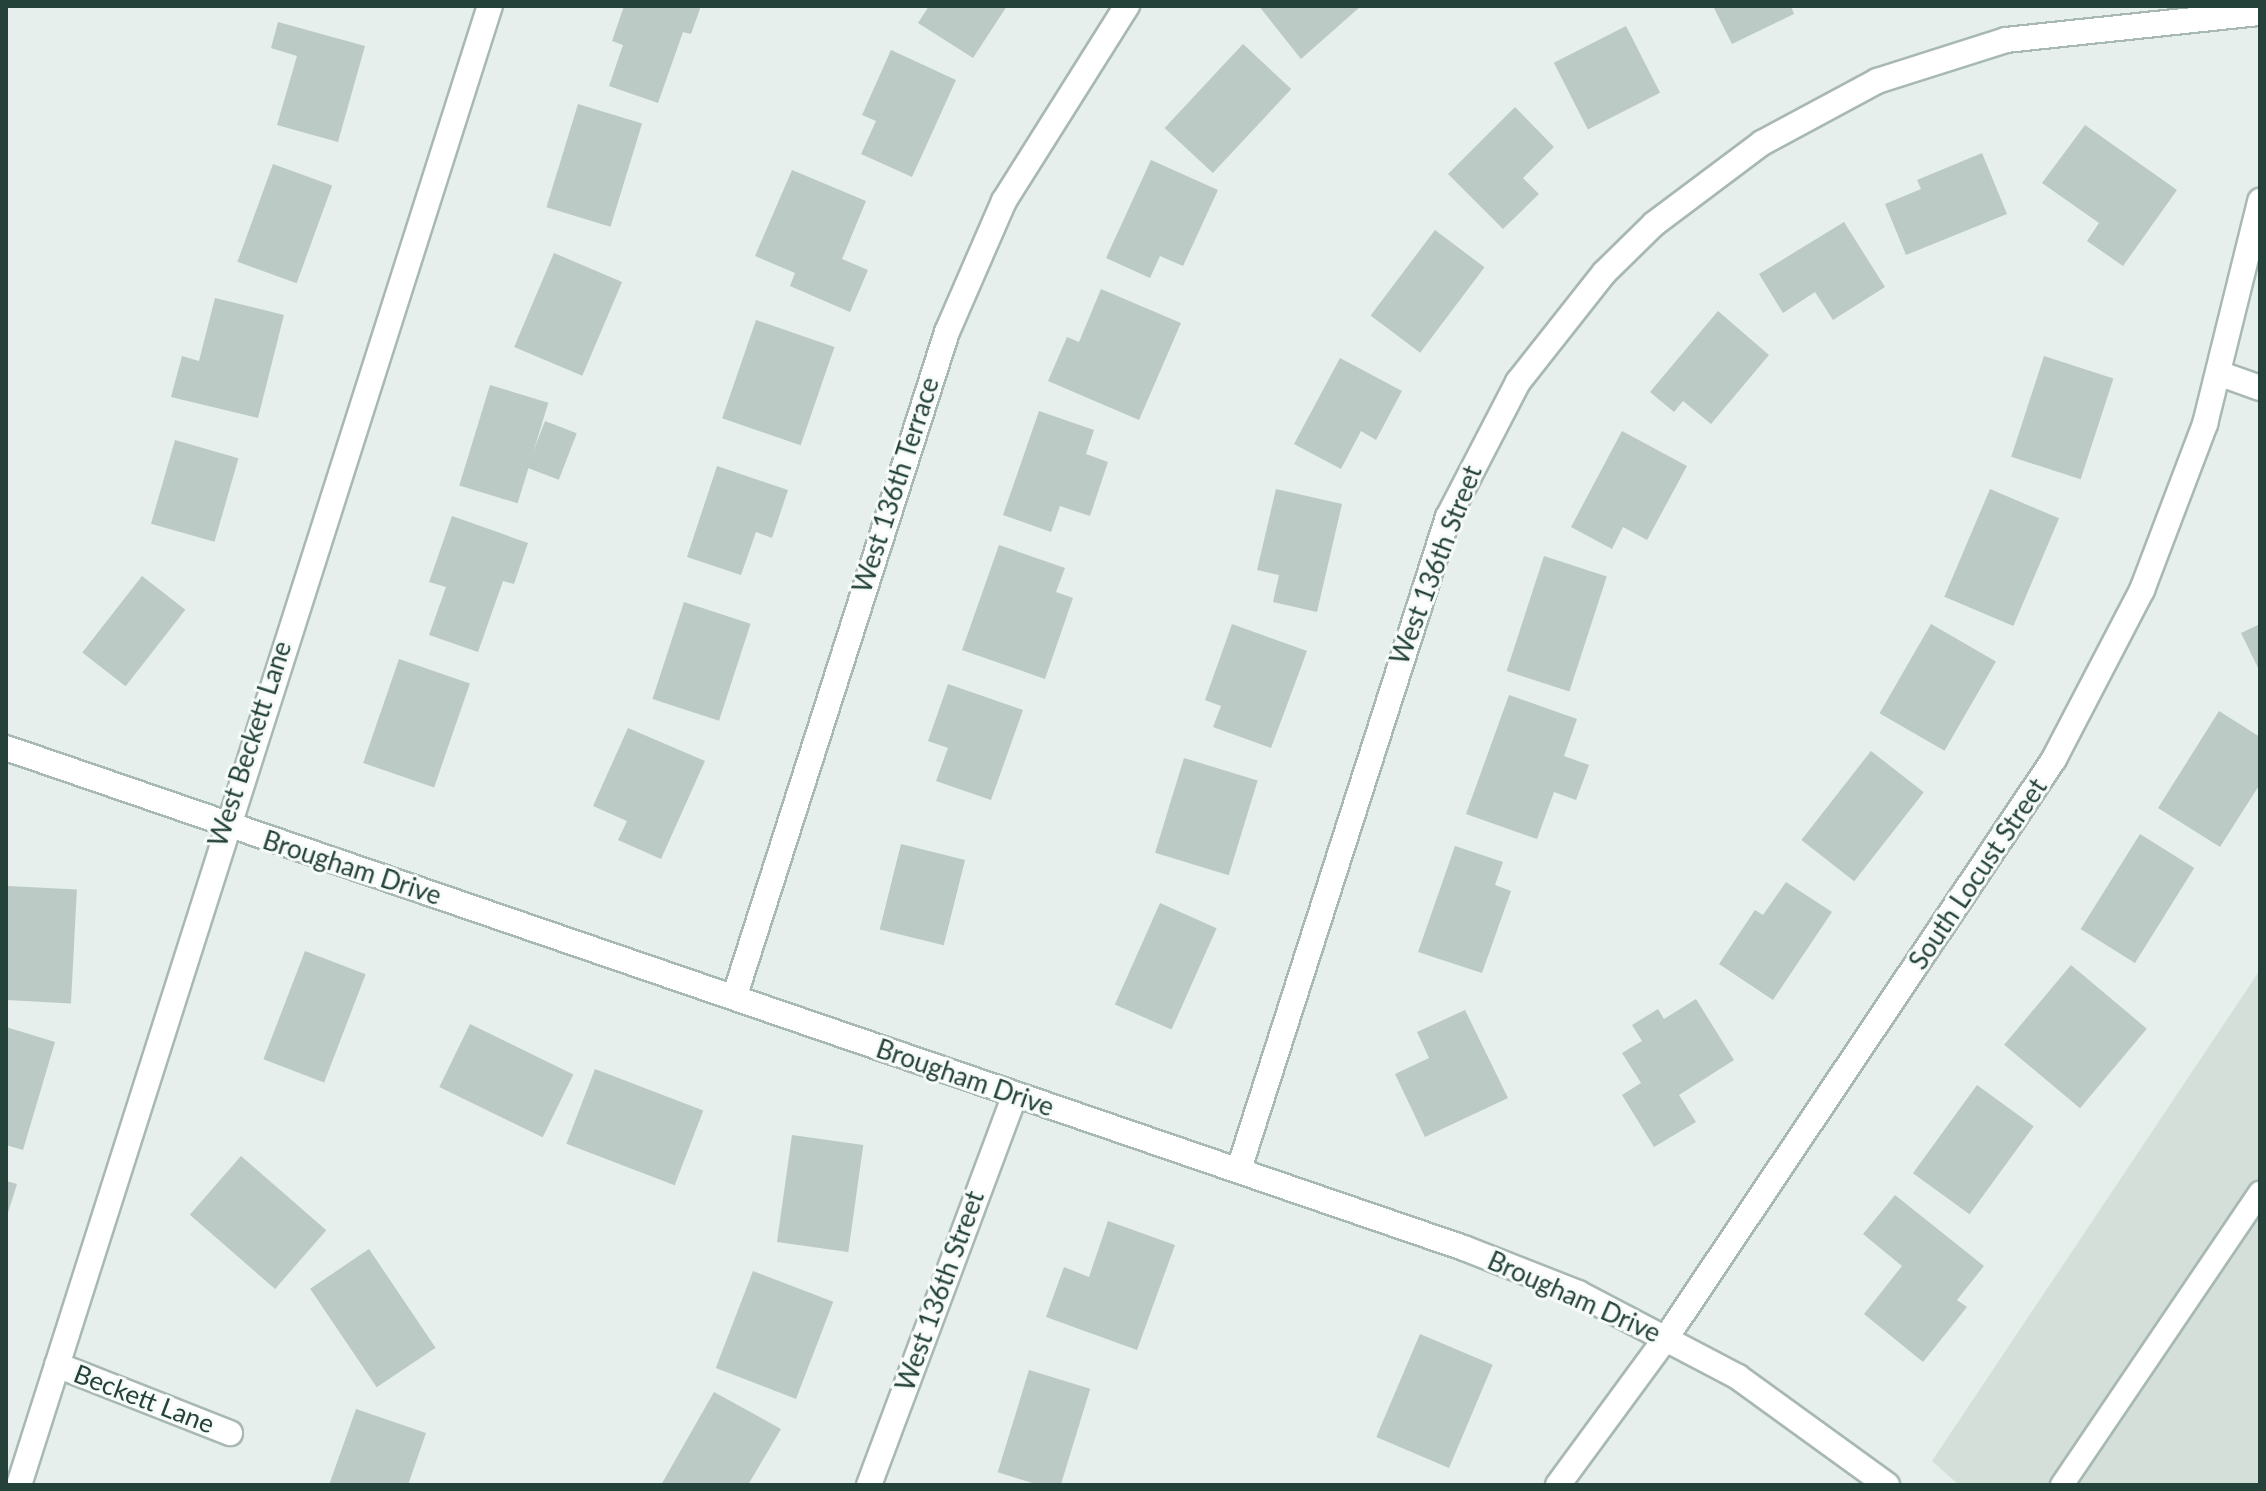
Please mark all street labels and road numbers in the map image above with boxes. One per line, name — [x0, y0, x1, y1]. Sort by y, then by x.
street label: West 136th Terrace — [846, 373, 946, 597]
street label: West 136th Street — [1384, 461, 1488, 669]
street label: West Beckett Lane — [202, 637, 298, 851]
street label: South Locust Street — [1903, 773, 2053, 975]
street label: Brougham Drive — [259, 824, 445, 912]
street label: Brougham Drive — [872, 1033, 1058, 1123]
street label: West 136th Street — [889, 1187, 991, 1395]
street label: Brougham Drive — [1483, 1245, 1665, 1349]
street label: Beckett Lane — [69, 1358, 219, 1440]

